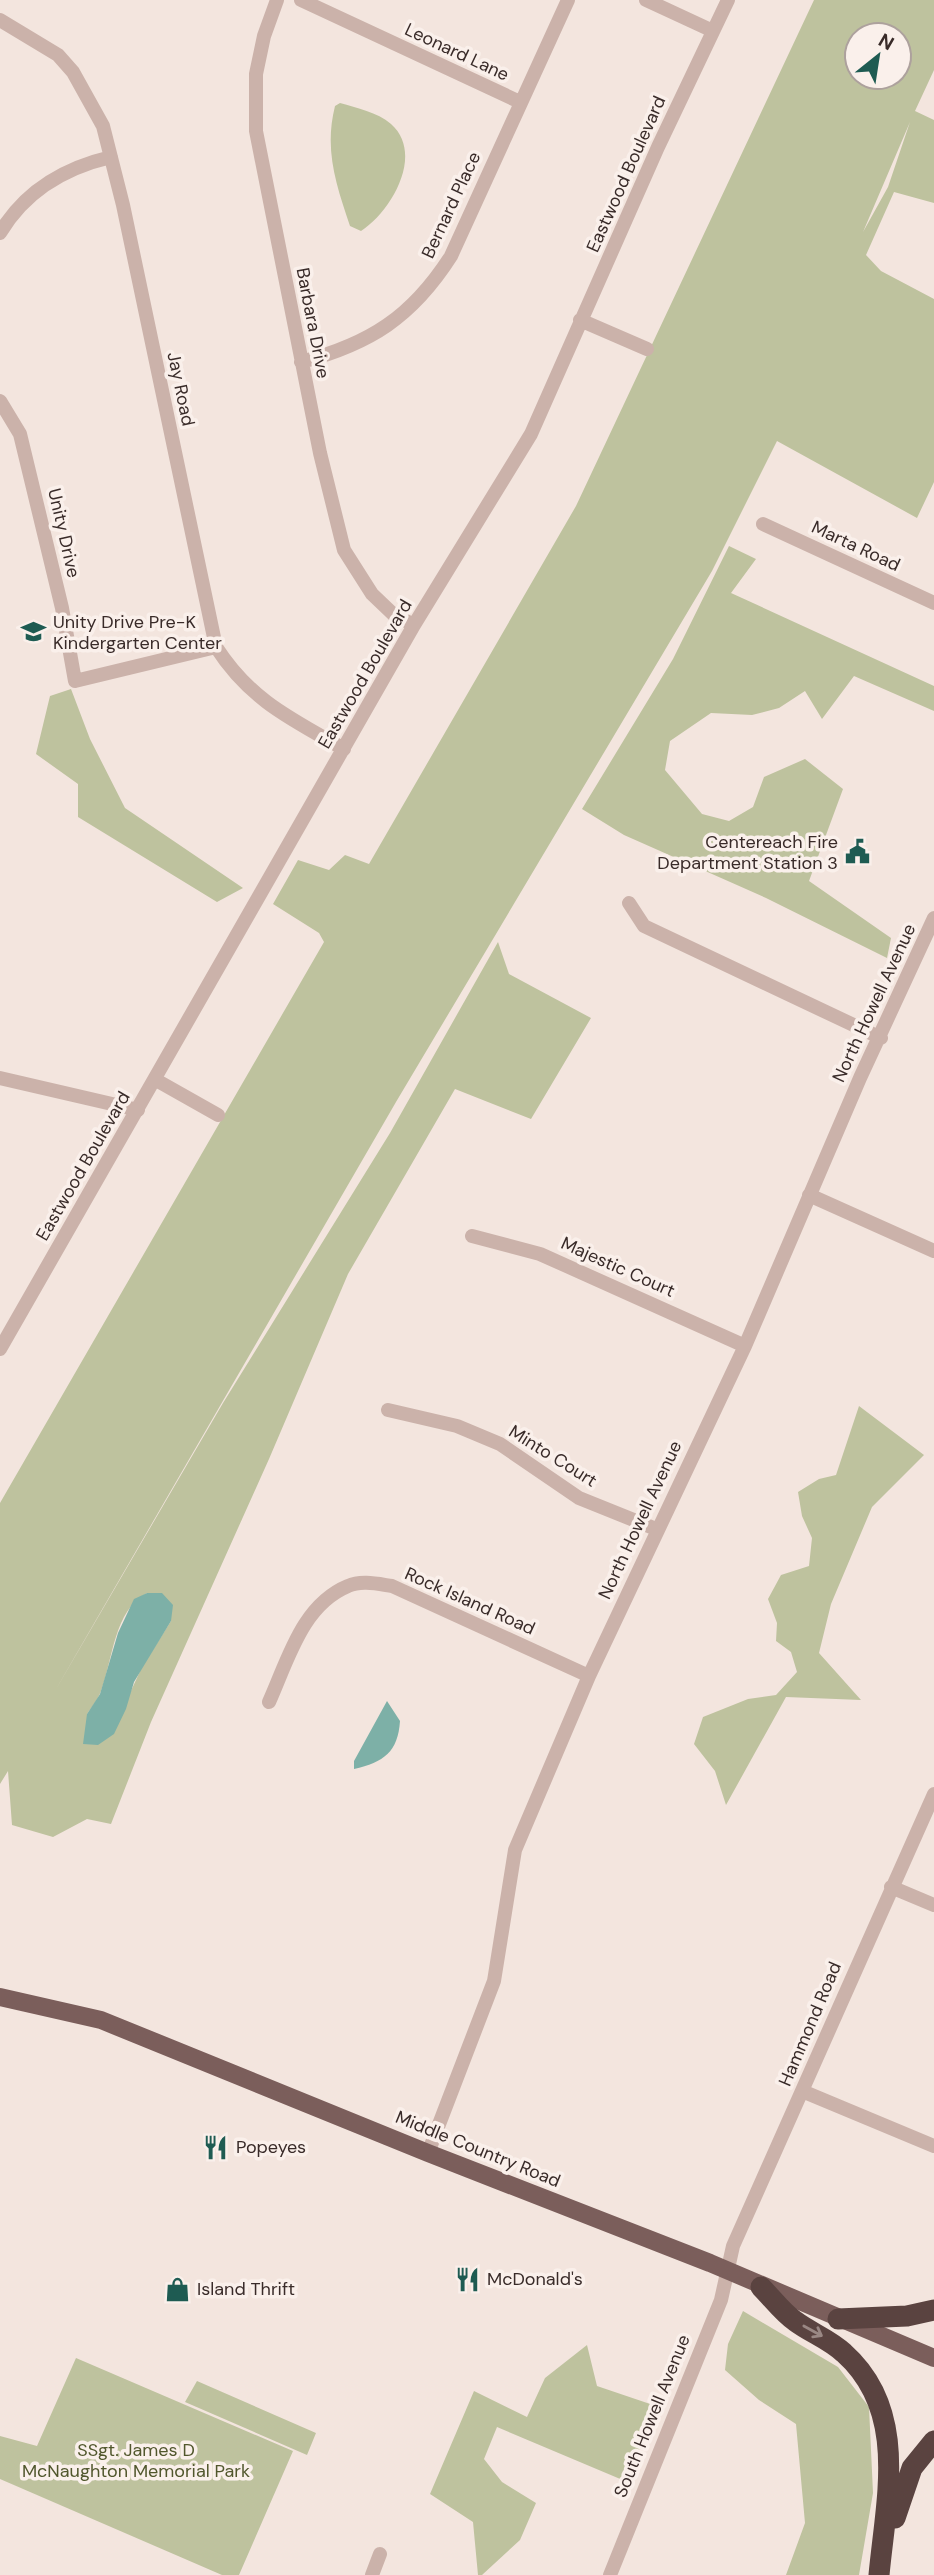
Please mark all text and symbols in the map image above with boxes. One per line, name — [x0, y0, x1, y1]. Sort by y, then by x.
street label: Leonard Lane — [401, 17, 513, 87]
north arrow — [843, 21, 913, 91]
text: N — [874, 27, 899, 56]
street label: Eastwood Boulevard — [581, 92, 671, 256]
street label: Bernard Place — [416, 148, 486, 262]
street label: Barbara Drive — [291, 266, 335, 380]
street label: Jay Road — [161, 350, 201, 428]
street label: Unity Drive — [42, 486, 86, 580]
street label: Marta Road — [808, 515, 904, 577]
street label: Eastwood Boulevard — [312, 595, 418, 753]
place label: Unity Drive Pre-K Kindergarten Center — [53, 610, 222, 655]
school or university icon: Unity Drive Pre-K Kindergarten Center — [19, 618, 47, 646]
place label: Centereach Fire Department Station 3 — [657, 830, 838, 875]
public building icon: Centereach Fire Department Station 3 — [844, 838, 872, 866]
street label: North Howell Avenue — [827, 920, 921, 1086]
street label: Eastwood Boulevard — [30, 1087, 136, 1245]
street label: Majestic Court — [557, 1231, 679, 1303]
street label: Minto Court — [504, 1419, 602, 1493]
street label: North Howell Avenue — [593, 1437, 687, 1603]
street label: Rock Island Road — [401, 1561, 539, 1641]
street label: Hammond Road — [773, 1958, 847, 2090]
street label: Middle Country Road — [392, 2105, 564, 2193]
restaurant icon: Popeyes — [202, 2133, 230, 2161]
place label: Popeyes — [236, 2135, 306, 2159]
restaurant icon: McDonald's — [453, 2265, 481, 2293]
place label: McDonald's — [487, 2267, 583, 2291]
shop icon: Island Thrift — [163, 2275, 191, 2303]
place label: Island Thrift — [197, 2277, 295, 2301]
one-way arrow — [802, 2324, 822, 2338]
street label: South Howell Avenue — [608, 2331, 696, 2501]
park label: SSgt. James D McNaughton Memorial Park — [22, 2438, 250, 2483]

